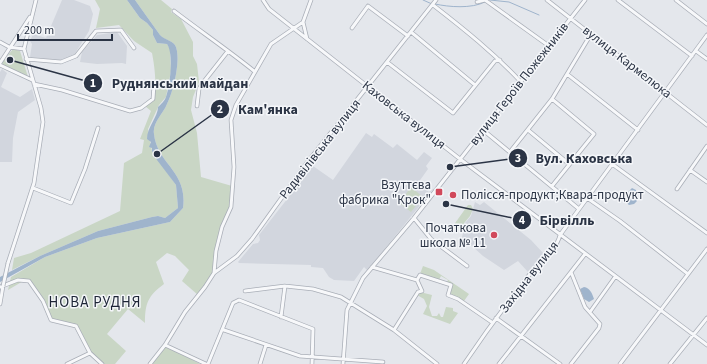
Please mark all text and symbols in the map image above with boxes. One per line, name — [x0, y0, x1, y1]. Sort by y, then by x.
scale bar — [18, 16, 112, 42]
street label: вулиця Героїв Пожежників — [465, 18, 573, 149]
street label: вулиця Кармелюка — [579, 21, 675, 103]
text: 200 m — [24, 22, 54, 39]
callout: Руднянський майдан — [83, 70, 256, 96]
text: Руднянський майдан — [112, 74, 248, 94]
text: 1 — [90, 75, 96, 92]
street label: Каховська вулиця — [358, 77, 450, 153]
street label: Радивілівська вулиця — [275, 95, 365, 203]
callout: Кам'янка — [210, 96, 306, 122]
text: Кам'янка — [238, 100, 298, 120]
text: 2 — [217, 101, 223, 118]
callout: Вул. Каховська — [508, 145, 641, 171]
text: Вул. Каховська — [536, 149, 632, 169]
text: 3 — [515, 150, 521, 167]
place label: Взуттєва фабрика "Крок" — [339, 176, 431, 209]
place label: Полісся-продукт;Квара-продукт — [461, 186, 644, 204]
marker: Взуттєва фабрика "Крок" — [434, 187, 444, 197]
marker: Полісся-продукт;Квара-продукт — [448, 190, 458, 200]
callout: Бірвілль — [512, 207, 603, 233]
text: Бірвілль — [540, 211, 594, 231]
text: 4 — [519, 212, 526, 229]
place label: Початкова школа № 11 — [420, 219, 486, 252]
marker: Початкова школа № 11 — [489, 230, 499, 240]
street label: Західна вулиця — [495, 237, 563, 317]
district label: НОВА РУДНЯ — [49, 292, 141, 313]

